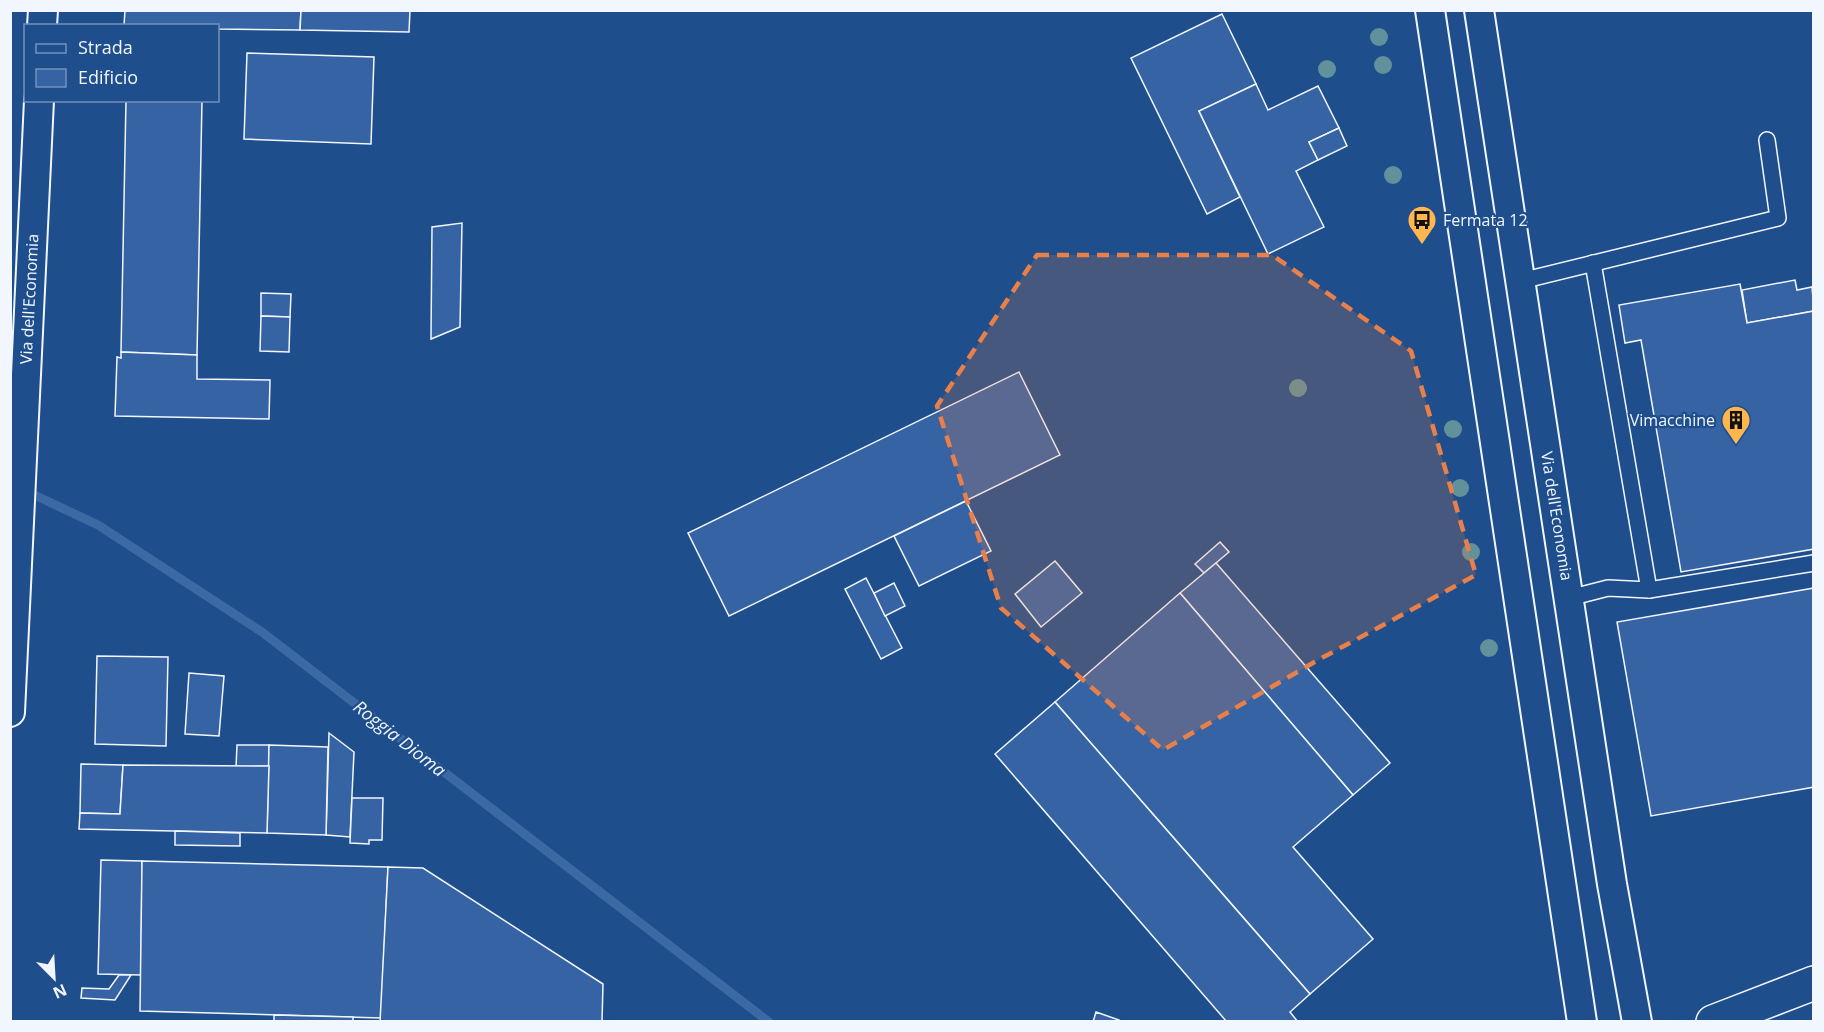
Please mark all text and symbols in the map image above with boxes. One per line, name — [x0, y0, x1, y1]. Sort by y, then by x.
legend — [24, 24, 219, 102]
text: Strada — [78, 35, 133, 59]
text: Edificio — [78, 65, 138, 89]
bus stop icon: Fermata 12 — [1406, 204, 1438, 246]
place label: Fermata 12 — [1443, 209, 1528, 231]
street label: Via dell'Economia — [15, 233, 43, 365]
building icon: Vimacchine — [1720, 404, 1752, 446]
place label: Vimacchine — [1630, 409, 1715, 431]
street label: Via dell'Economia — [1536, 450, 1578, 582]
water label: Roggia Dioma — [349, 694, 451, 782]
north arrow — [24, 948, 84, 1008]
text: N — [50, 979, 71, 1004]

